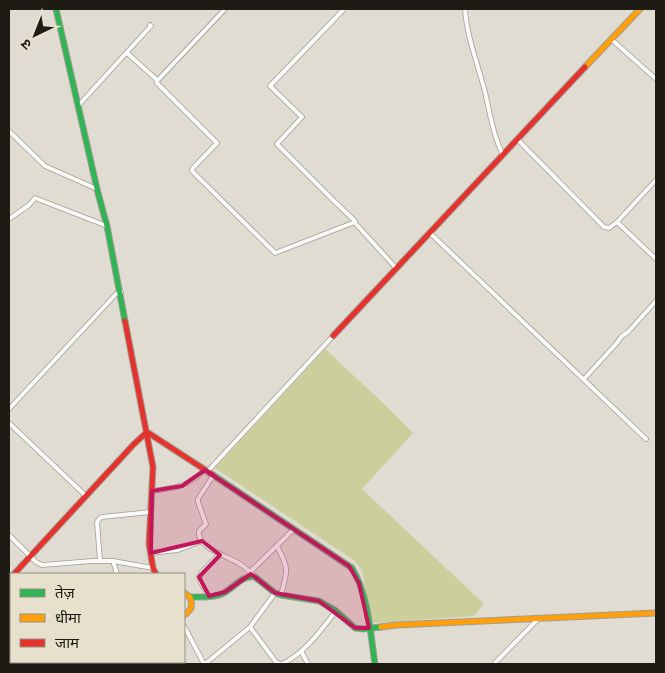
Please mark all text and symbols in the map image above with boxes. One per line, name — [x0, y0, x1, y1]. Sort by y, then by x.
north arrow — [10, 10, 60, 60]
text: उ — [16, 35, 35, 54]
legend — [10, 573, 185, 663]
text: तेज़ — [55, 583, 76, 602]
text: धीमा — [55, 608, 82, 627]
text: जाम — [55, 633, 80, 652]

